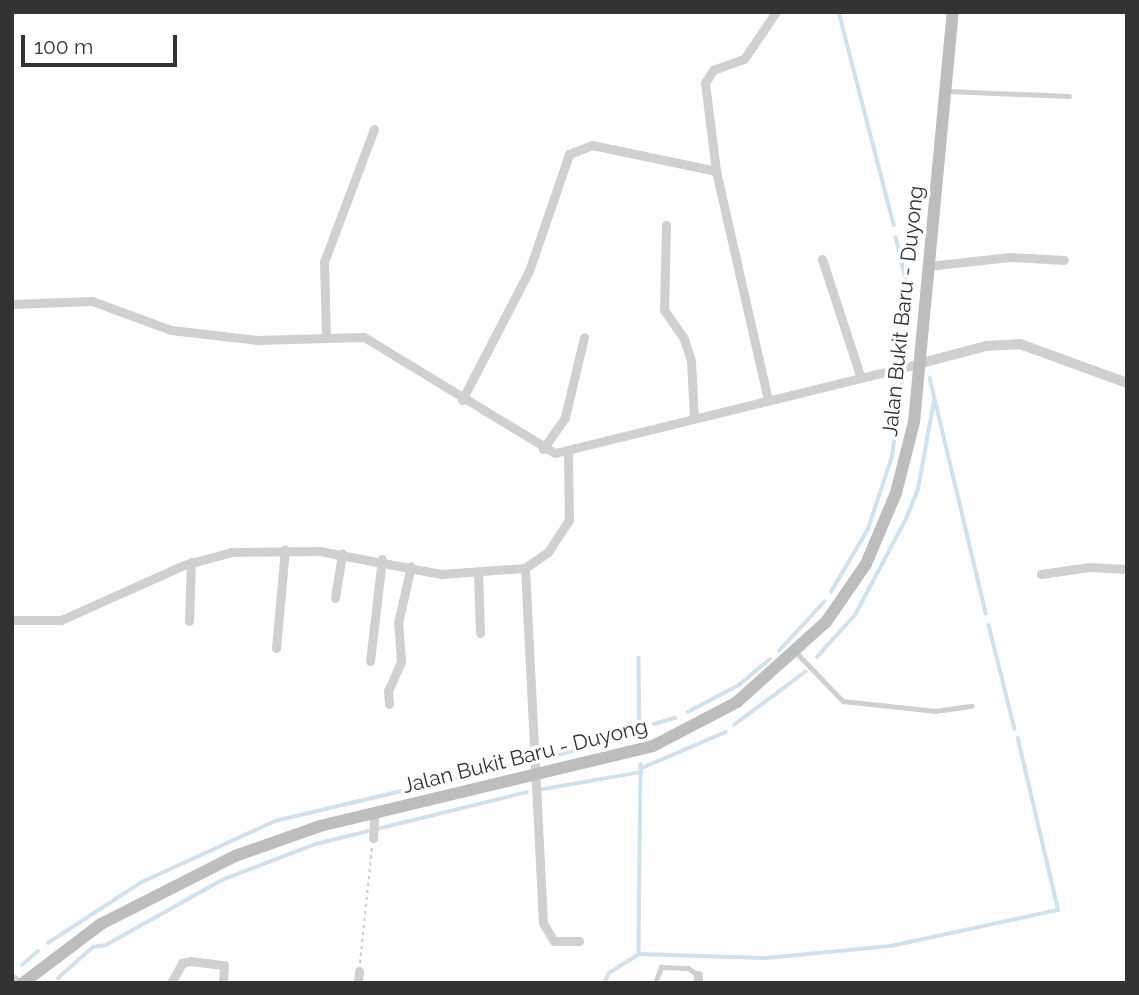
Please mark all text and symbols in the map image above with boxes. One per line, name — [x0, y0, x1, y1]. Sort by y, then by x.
scale bar — [24, 21, 180, 65]
text: 100 m — [34, 34, 93, 59]
street label: Jalan Bukit Baru - Duyong — [877, 185, 929, 437]
street label: Jalan Bukit Baru - Duyong — [400, 713, 650, 799]

